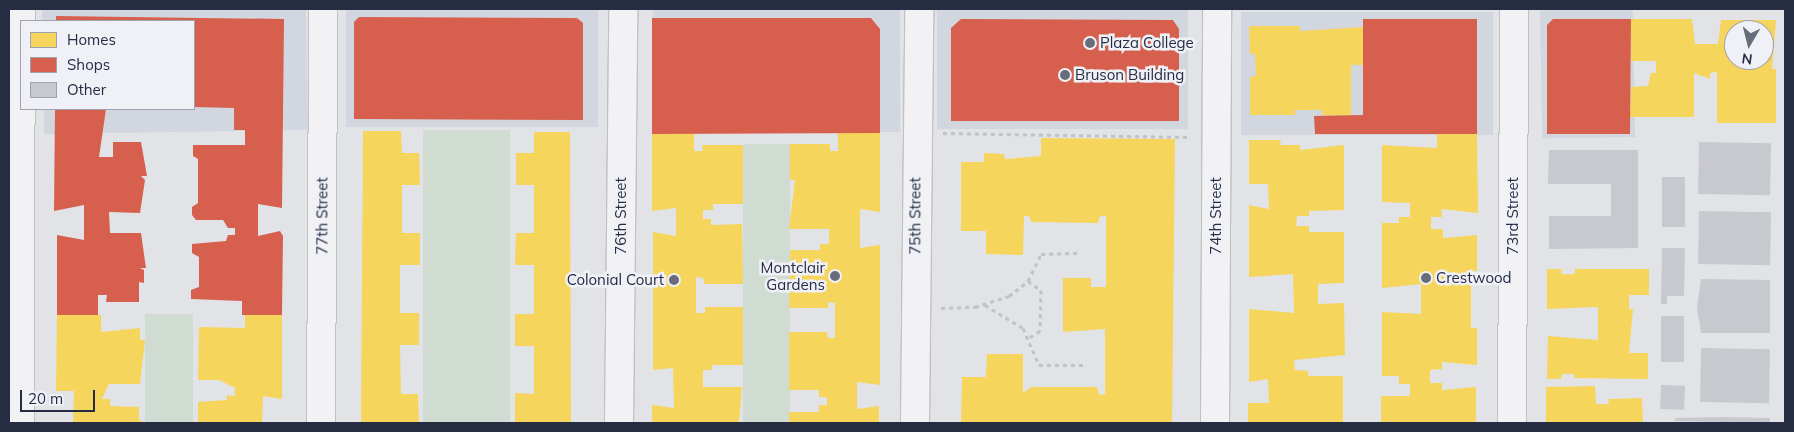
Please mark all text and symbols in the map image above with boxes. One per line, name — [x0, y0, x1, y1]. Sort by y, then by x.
legend — [20, 20, 195, 110]
north arrow — [1724, 20, 1774, 70]
text: Homes — [67, 30, 116, 49]
place label: Plaza College — [1100, 34, 1194, 52]
marker: Plaza College — [1084, 37, 1096, 49]
text: N — [1741, 49, 1754, 69]
text: Shops — [67, 55, 110, 74]
place label: Bruson Building — [1075, 66, 1184, 84]
marker: Bruson Building — [1059, 69, 1071, 81]
text: Other — [67, 80, 106, 99]
street label: 77th Street — [313, 177, 331, 255]
street label: 76th Street — [612, 177, 630, 255]
street label: 75th Street — [906, 177, 924, 255]
street label: 74th Street — [1207, 177, 1225, 255]
street label: 73rd Street — [1504, 177, 1522, 255]
place label: Montclair Gardens — [761, 258, 825, 293]
place label: Crestwood — [1436, 269, 1512, 287]
marker: Montclair Gardens — [829, 270, 841, 282]
place label: Colonial Court — [567, 271, 664, 289]
marker: Crestwood — [1420, 272, 1432, 284]
marker: Colonial Court — [668, 274, 680, 286]
scale bar — [22, 380, 98, 412]
text: 20 m — [28, 389, 63, 408]

